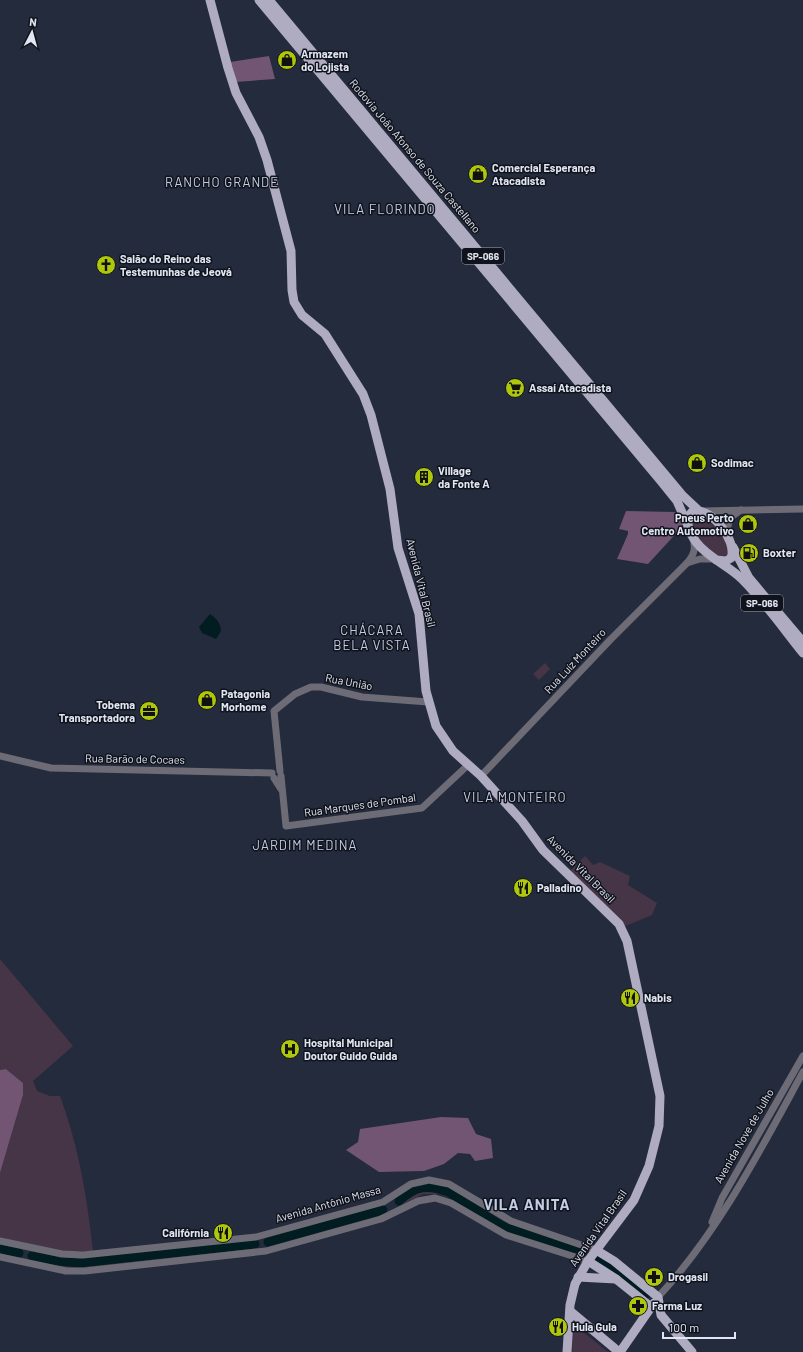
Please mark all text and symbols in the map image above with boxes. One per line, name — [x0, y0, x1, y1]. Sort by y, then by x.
north arrow — [12, 12, 52, 52]
text: N — [29, 15, 37, 28]
place label: Armazem do Lojista — [301, 47, 349, 73]
shop icon: Armazem do Lojista — [276, 49, 298, 71]
street label: Rodovia João Afonso de Souza Castellano — [347, 76, 484, 235]
place label: Comercial Esperança Atacadista — [492, 161, 595, 187]
shop icon: Comercial Esperança Atacadista — [467, 163, 489, 185]
district label: RANCHO GRANDE — [165, 174, 279, 190]
district label: VILA FLORINDO — [334, 201, 436, 217]
road number: SP-066 — [462, 248, 504, 264]
place label: Salão do Reino das Testemunhas de Jeová — [120, 252, 232, 278]
church icon: Salão do Reino das Testemunhas de Jeová — [95, 254, 117, 276]
supermarket icon: Assaí Atacadista — [504, 377, 526, 399]
place label: Assaí Atacadista — [529, 381, 611, 394]
shop icon: Sodimac — [686, 452, 708, 474]
place label: Sodimac — [711, 456, 754, 469]
place label: Village da Fonte A — [438, 464, 490, 490]
building icon: Village da Fonte A — [413, 466, 435, 488]
place label: Pneus Perto Centro Automotivo — [642, 511, 734, 537]
shop icon: Pneus Perto Centro Automotivo — [737, 513, 759, 535]
street label: Avenida Vital Brasil — [404, 537, 439, 628]
fuel station icon: Boxter — [738, 542, 760, 564]
place label: Boxter — [763, 546, 797, 559]
road number: SP-066 — [741, 595, 783, 611]
district label: CHÁCARA BELA VISTA — [333, 622, 411, 653]
street label: Rua Luíz Monteiro — [541, 625, 608, 696]
street label: Rua União — [324, 671, 374, 692]
place label: Patagonia Morhome — [221, 687, 270, 713]
shop icon: Patagonia Morhome — [196, 689, 218, 711]
place label: Tobema Transportadora — [59, 698, 135, 724]
office icon: Tobema Transportadora — [138, 700, 160, 722]
street label: Rua Barão de Cocaes — [85, 751, 185, 766]
district label: VILA MONTEIRO — [463, 789, 567, 805]
street label: Rua Marques de Pombal — [303, 790, 417, 819]
street label: Avenida Vital Brasil — [545, 832, 618, 905]
district label: JARDIM MEDINA — [253, 837, 357, 853]
restaurant icon: Palladino — [512, 877, 534, 899]
place label: Palladino — [537, 881, 582, 894]
restaurant icon: Nabis — [619, 987, 641, 1009]
place label: Nabis — [644, 991, 672, 1004]
place label: Hospital Municipal Doutor Guido Guida — [304, 1036, 397, 1062]
hospital icon: Hospital Municipal Doutor Guido Guida — [279, 1038, 301, 1060]
street label: Avenida Nove de Julho — [711, 1086, 776, 1185]
street label: Avenida Antônio Massa — [274, 1182, 382, 1225]
street label: Avenida Vital Brasil — [566, 1187, 629, 1269]
district label: VILA ANITA — [483, 1195, 571, 1213]
restaurant icon: Califórnia — [212, 1222, 234, 1244]
place label: Califórnia — [162, 1226, 209, 1239]
pharmacy icon: Drogasil — [643, 1266, 665, 1288]
place label: Drogasil — [668, 1270, 708, 1283]
pharmacy icon: Farma Luz — [627, 1295, 649, 1317]
place label: Farma Luz — [652, 1299, 702, 1312]
scale bar — [663, 1314, 735, 1340]
restaurant icon: Hula Gula — [547, 1316, 569, 1338]
place label: Hula Gula — [572, 1320, 617, 1333]
text: 100 m — [669, 1320, 699, 1334]

